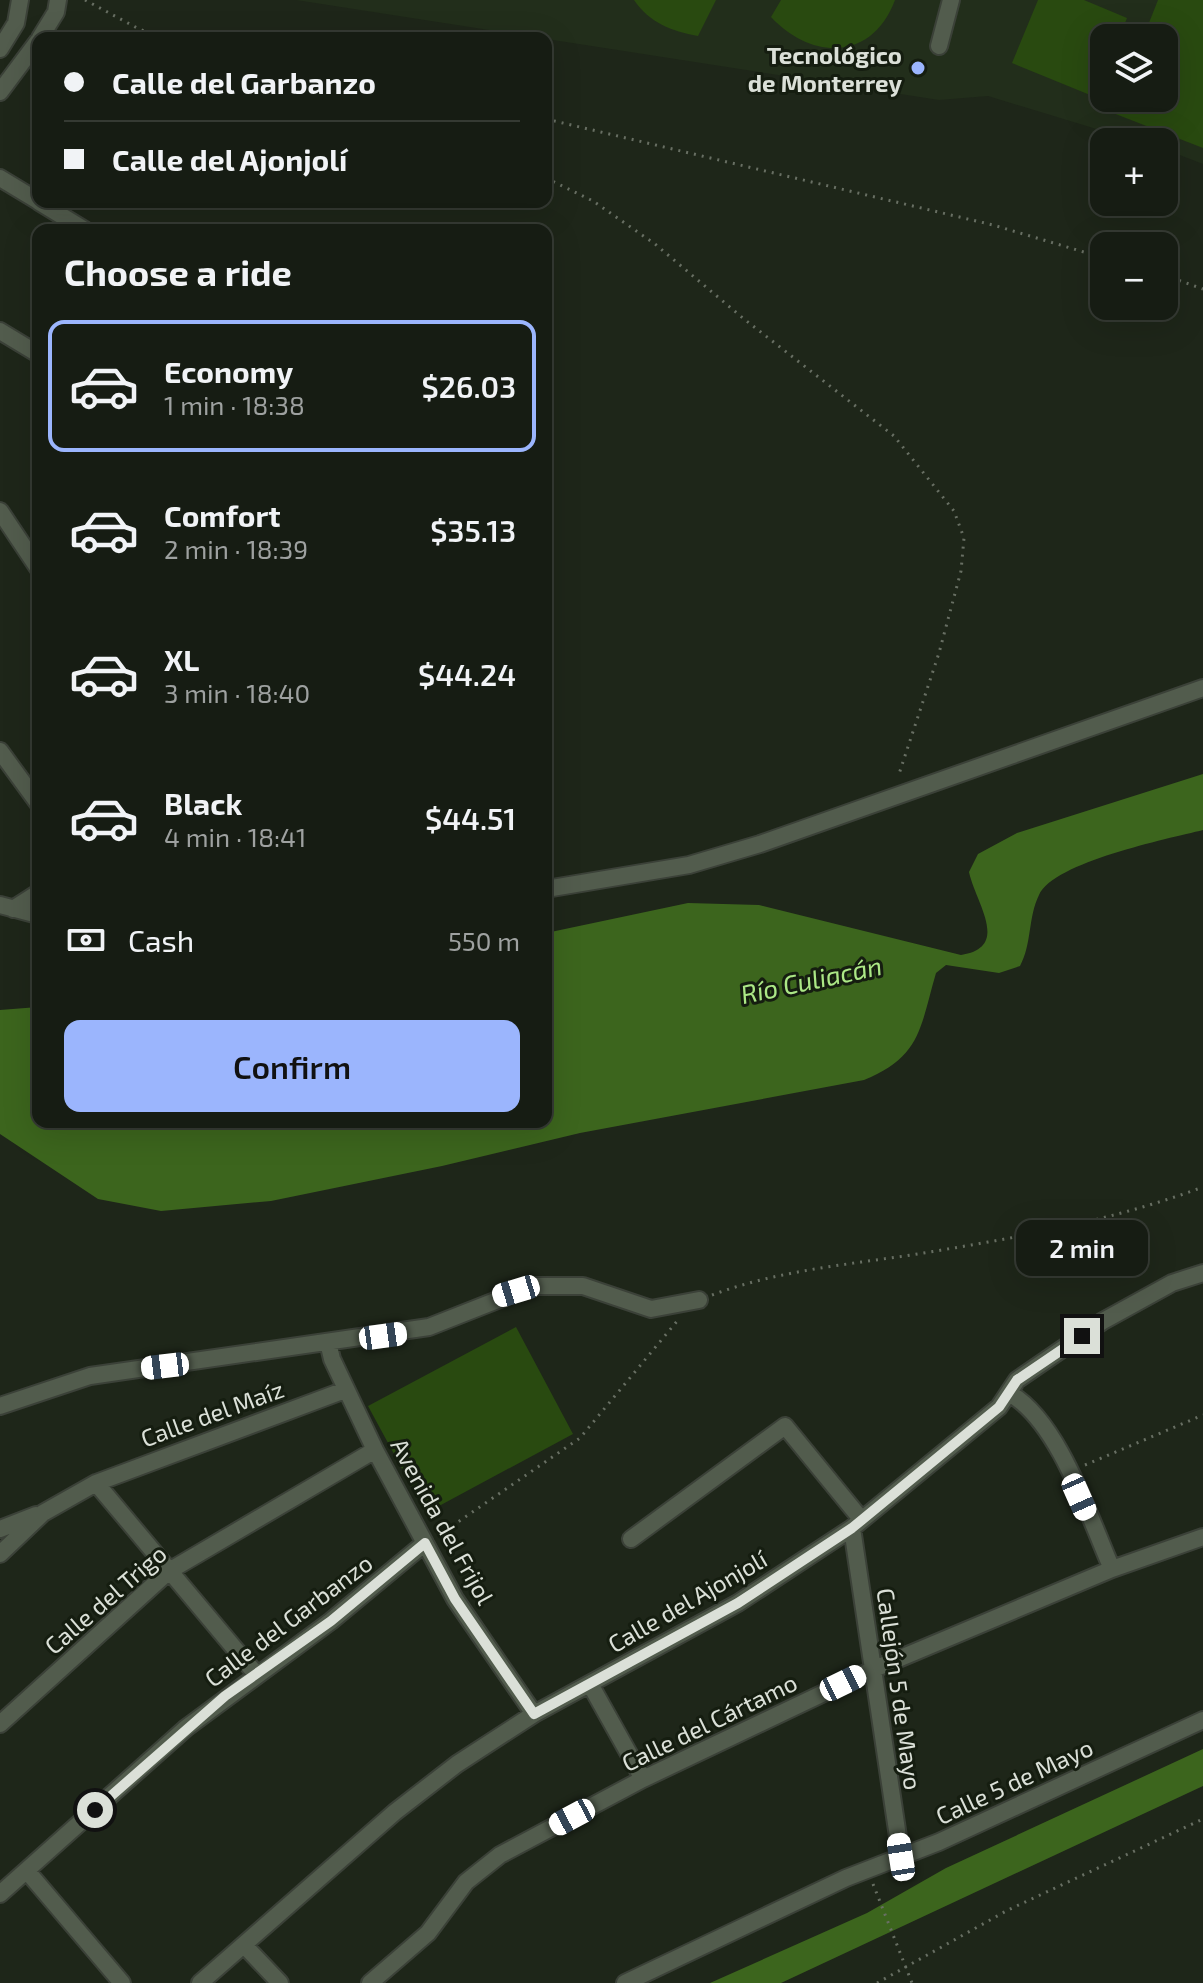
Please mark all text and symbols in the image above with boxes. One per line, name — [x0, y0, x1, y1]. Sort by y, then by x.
map controls — [1090, 24, 1178, 320]
button: layers — [1090, 24, 1178, 112]
place label: Tecnológico de Monterrey — [748, 40, 902, 97]
marker: Tecnológico de Monterrey — [909, 59, 927, 77]
text: Calle del Garbanzo — [112, 64, 376, 100]
button: + — [1090, 128, 1178, 216]
text: Calle del Ajonjolí — [112, 141, 347, 177]
button: − — [1090, 232, 1178, 320]
text: Choose a ride — [64, 250, 292, 293]
icon: car — [68, 350, 140, 422]
text: Economy — [164, 353, 293, 389]
text: $26.03 — [422, 368, 516, 404]
text: 1 min · 18:38 — [164, 389, 305, 420]
icon: car — [68, 494, 140, 566]
text: Comfort — [164, 497, 281, 533]
text: $35.13 — [430, 512, 516, 548]
text: 2 min · 18:39 — [164, 533, 308, 564]
icon: car — [68, 638, 140, 710]
text: XL — [164, 641, 199, 677]
text: $44.24 — [418, 656, 516, 692]
text: 3 min · 18:40 — [164, 677, 310, 708]
icon: car — [68, 782, 140, 854]
text: Black — [164, 785, 242, 821]
text: $44.51 — [425, 800, 516, 836]
text: 4 min · 18:41 — [164, 821, 306, 852]
icon: cash — [64, 918, 108, 962]
text: Cash — [128, 922, 194, 958]
text: 550 m — [448, 925, 520, 956]
water label: Río Culiacán — [738, 949, 884, 1009]
button: Confirm — [64, 1020, 520, 1112]
callout: 2 min — [1016, 1220, 1148, 1276]
text: 2 min — [1049, 1232, 1115, 1263]
car — [490, 1273, 542, 1309]
route end — [1064, 1318, 1100, 1354]
car — [358, 1321, 408, 1351]
car — [140, 1351, 190, 1381]
street label: Calle del Maíz — [136, 1374, 288, 1452]
street label: Avenida del Frijol — [385, 1433, 501, 1609]
car — [1058, 1470, 1100, 1524]
street label: Calle del Trigo — [38, 1538, 172, 1660]
street label: Calle del Ajonjolí — [602, 1543, 772, 1658]
street label: Calle del Garbanzo — [198, 1548, 378, 1692]
street label: Callejón 5 de Mayo — [871, 1586, 929, 1792]
car — [816, 1662, 870, 1704]
street label: Calle del Cártamo — [617, 1667, 801, 1777]
street label: Calle 5 de Mayo — [931, 1732, 1097, 1830]
route start — [77, 1792, 113, 1828]
car — [545, 1795, 599, 1839]
car — [885, 1831, 917, 1883]

